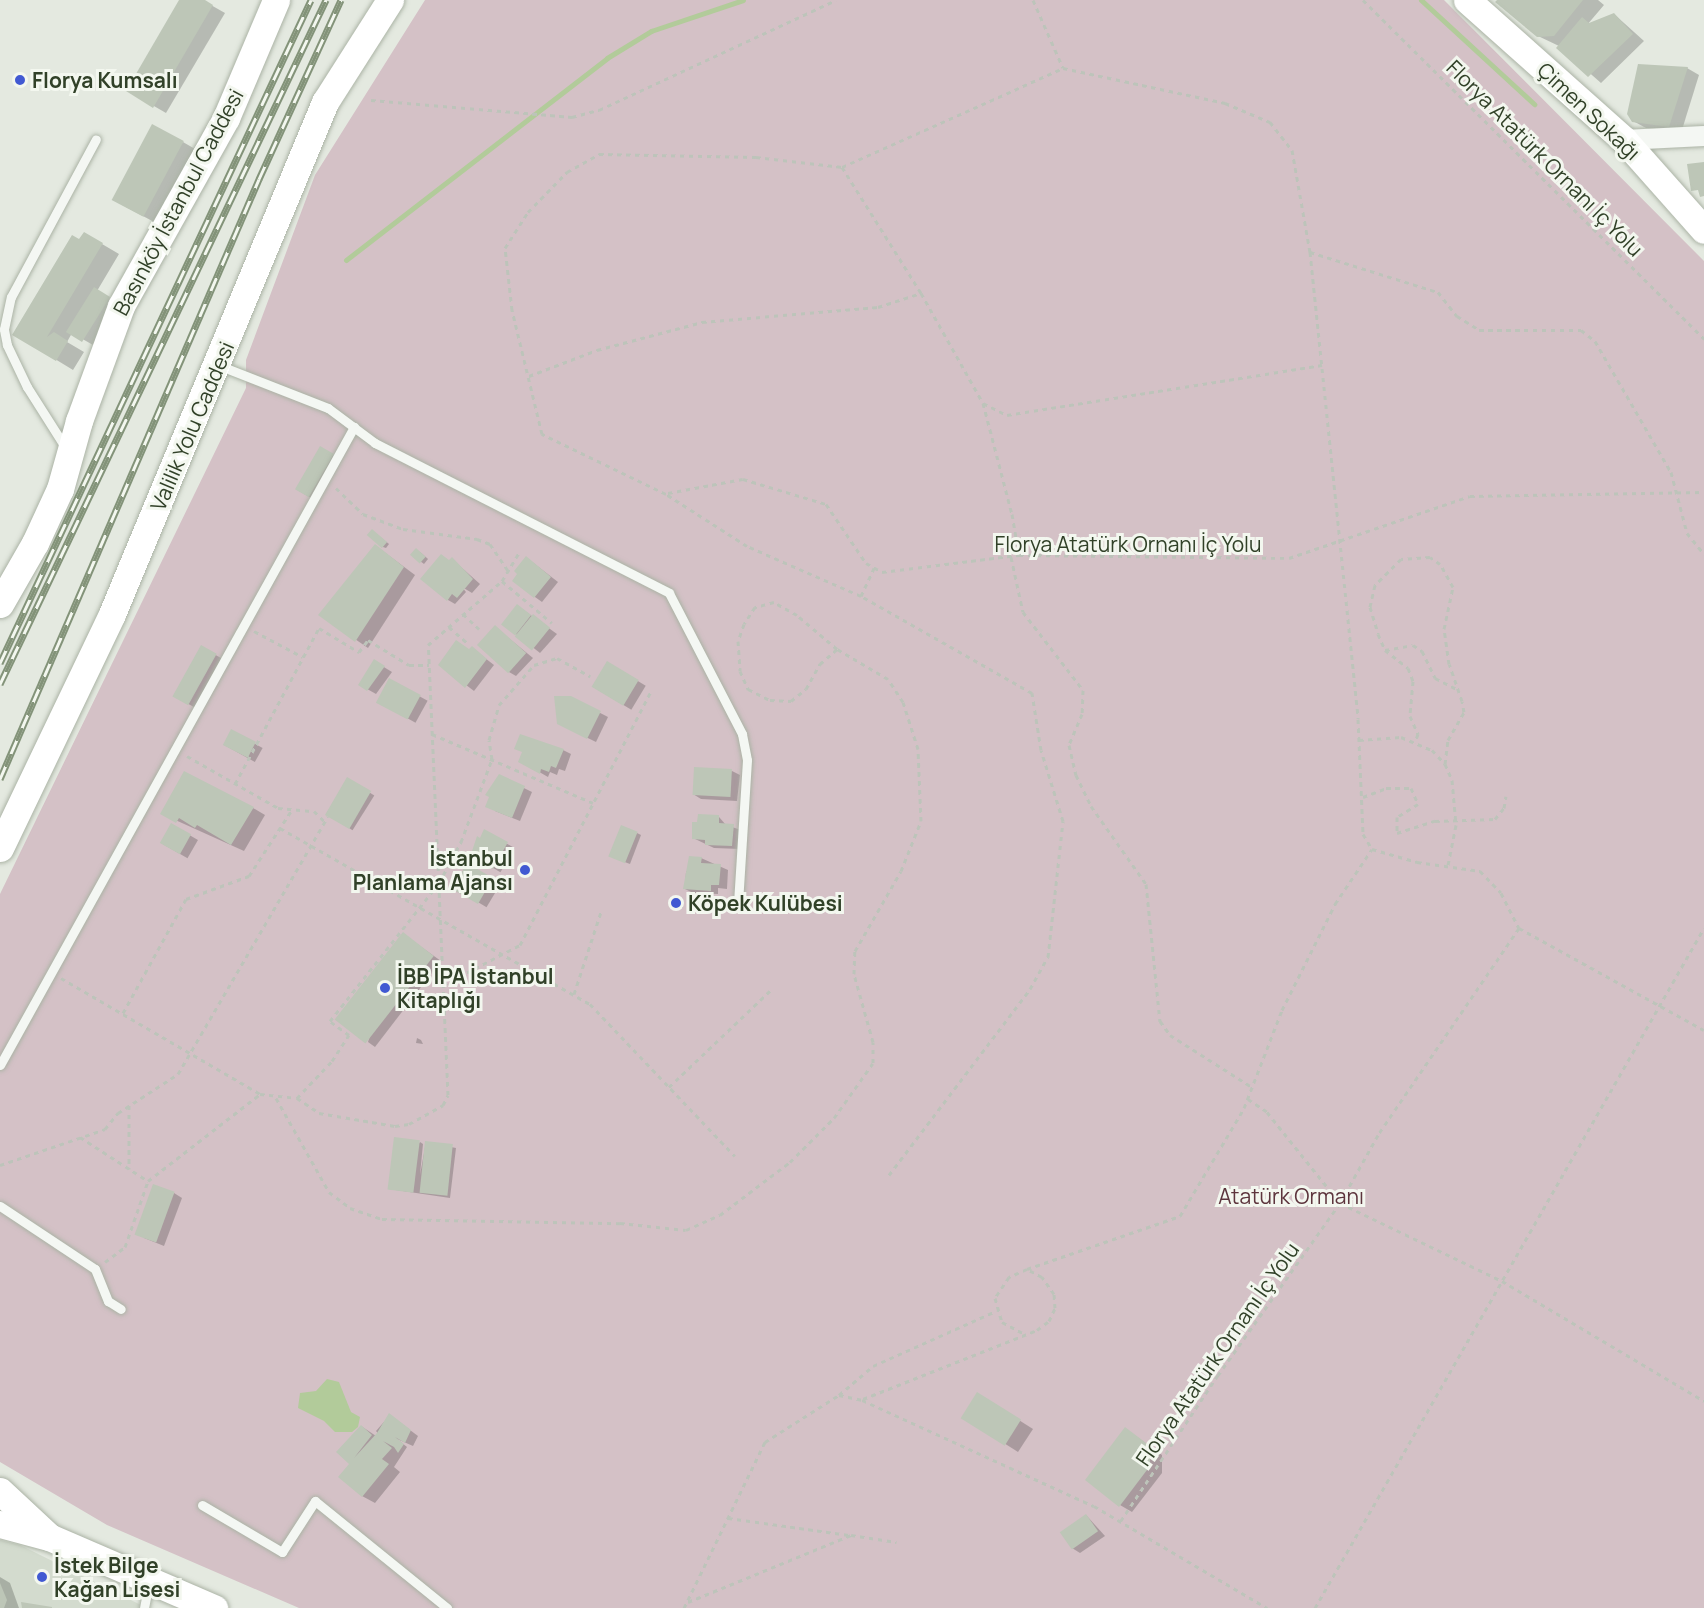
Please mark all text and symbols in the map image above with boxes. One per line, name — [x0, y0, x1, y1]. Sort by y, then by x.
street label: Florya Atatürk Ornanı İç Yolu — [1442, 55, 1648, 261]
street label: Çimen Sokağı — [1532, 57, 1646, 165]
place label: Florya Kumsalı — [32, 67, 178, 93]
marker: Florya Kumsalı — [13, 73, 27, 87]
street label: Basınköy İstanbul Caddesi — [108, 85, 248, 319]
street label: Valilik Yolu Caddesi — [145, 338, 239, 514]
street label: Florya Atatürk Ornanı İç Yolu — [995, 531, 1261, 557]
place label: İstanbul Planlama Ajansı — [353, 845, 513, 895]
marker: İstanbul Planlama Ajansı — [518, 863, 532, 877]
place label: Köpek Kulübesi — [688, 890, 843, 916]
marker: Köpek Kulübesi — [669, 896, 683, 910]
place label: İBB İPA İstanbul Kitaplığı — [397, 963, 554, 1013]
marker: İBB İPA İstanbul Kitaplığı — [378, 981, 392, 995]
park label: Atatürk Ormanı — [1218, 1183, 1364, 1209]
street label: Florya Atatürk Ornanı İç Yolu — [1130, 1237, 1304, 1471]
place label: İstek Bilge Kağan Lisesi — [54, 1552, 180, 1602]
marker: İstek Bilge Kağan Lisesi — [35, 1570, 49, 1584]

